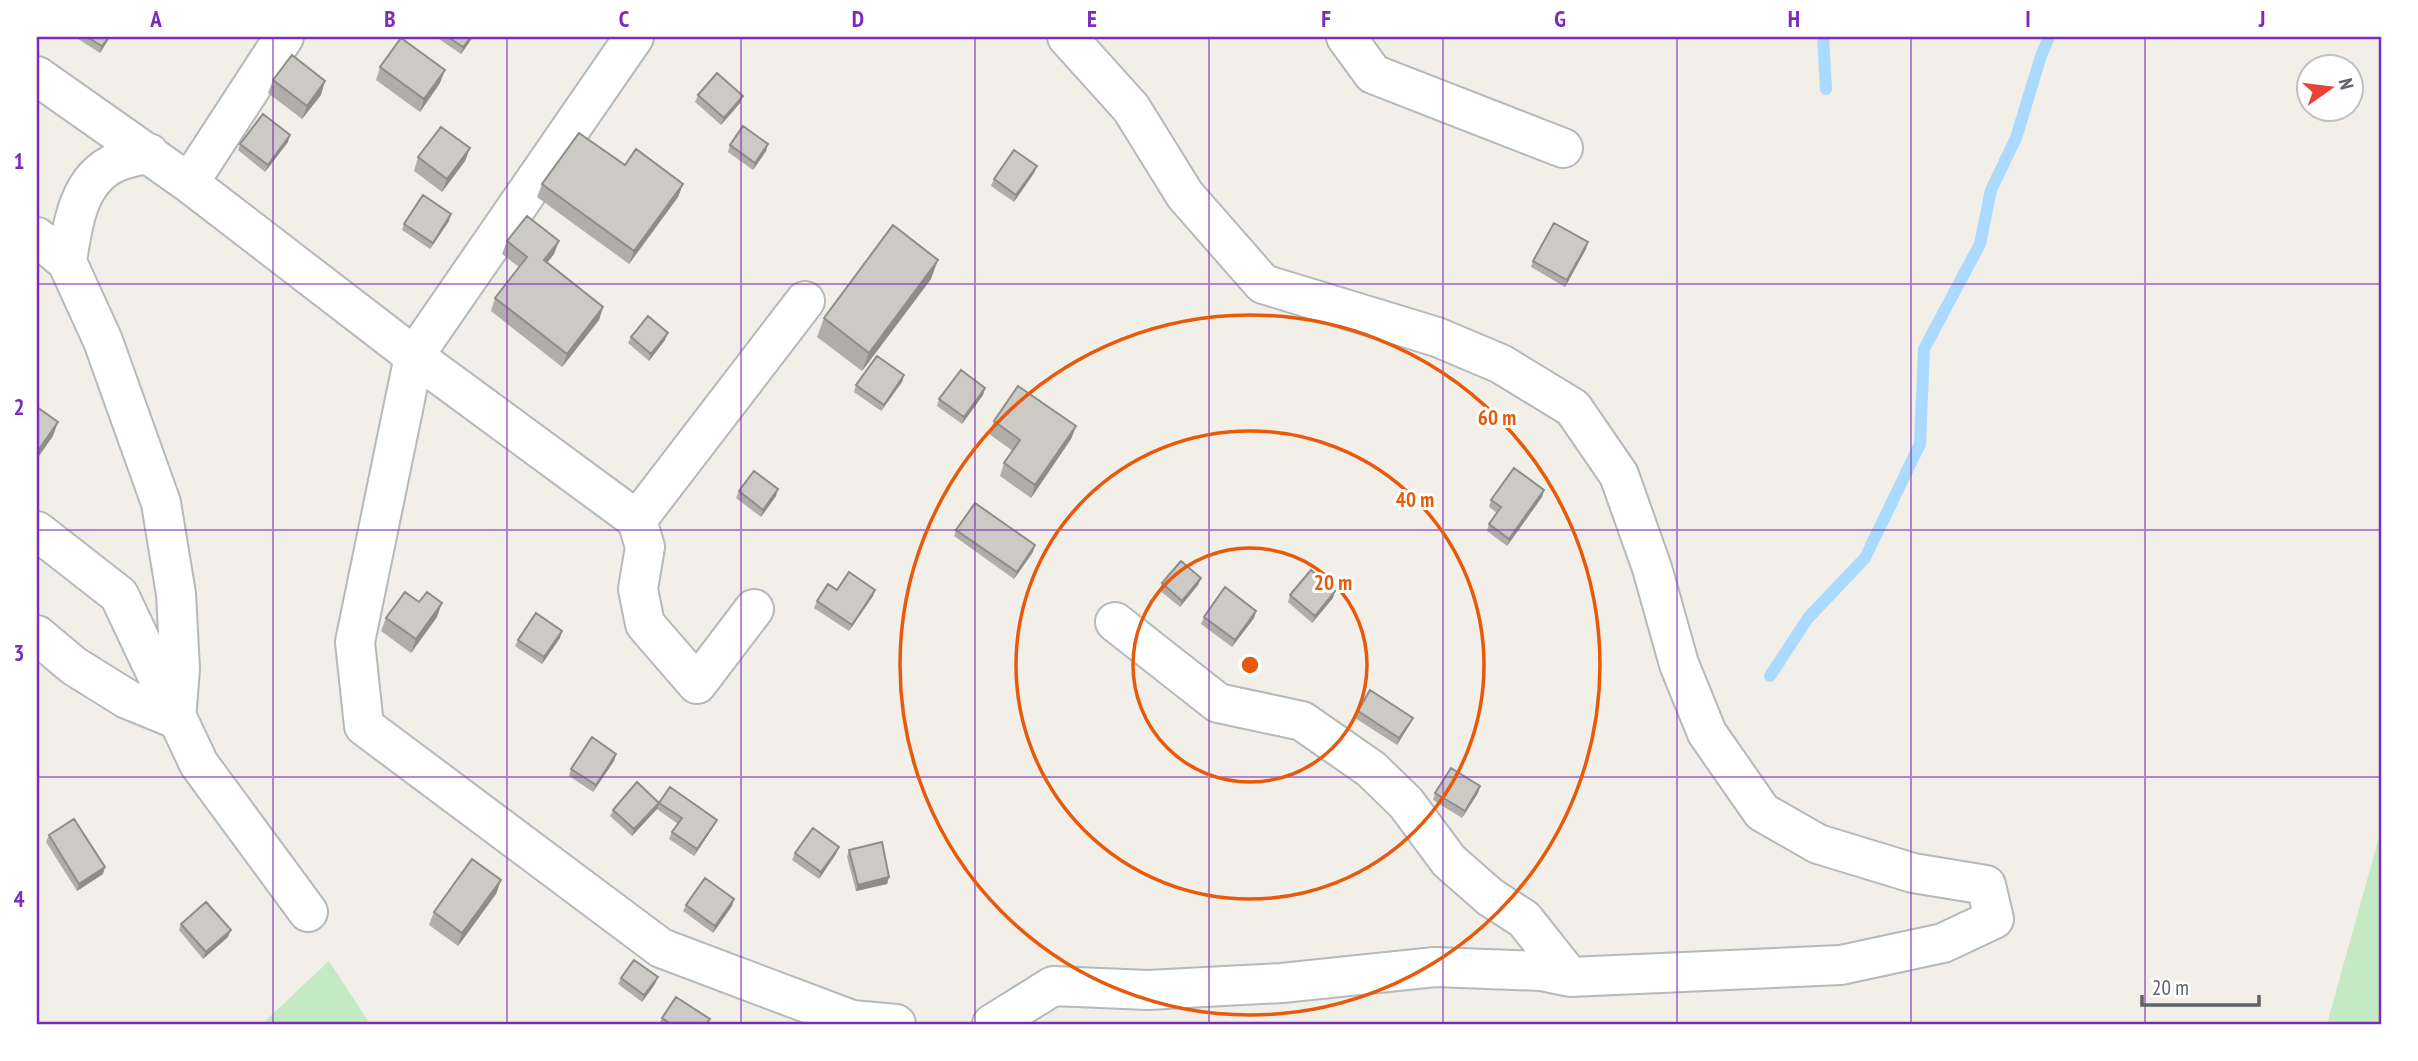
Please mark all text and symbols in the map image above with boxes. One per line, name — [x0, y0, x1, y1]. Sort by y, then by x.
text: A — [149, 4, 162, 33]
text: B — [384, 4, 396, 33]
text: C — [619, 4, 630, 33]
text: D — [852, 4, 864, 33]
text: E — [1087, 4, 1097, 33]
text: F — [1321, 4, 1331, 33]
text: G — [1554, 4, 1566, 33]
text: H — [1788, 4, 1800, 33]
text: I — [2025, 4, 2031, 33]
text: J — [2258, 4, 2265, 33]
north arrow — [2296, 52, 2366, 122]
text: N — [2334, 76, 2359, 92]
text: 1 — [14, 146, 25, 175]
text: 2 — [14, 392, 25, 421]
text: 60 m — [1478, 404, 1516, 431]
text: 40 m — [1396, 486, 1434, 513]
text: 20 m — [1314, 569, 1352, 596]
text: 3 — [14, 638, 25, 667]
centre of rings — [1238, 653, 1262, 677]
text: 4 — [14, 884, 25, 913]
scale bar — [2142, 963, 2259, 1007]
text: 20 m — [2152, 974, 2189, 1001]

